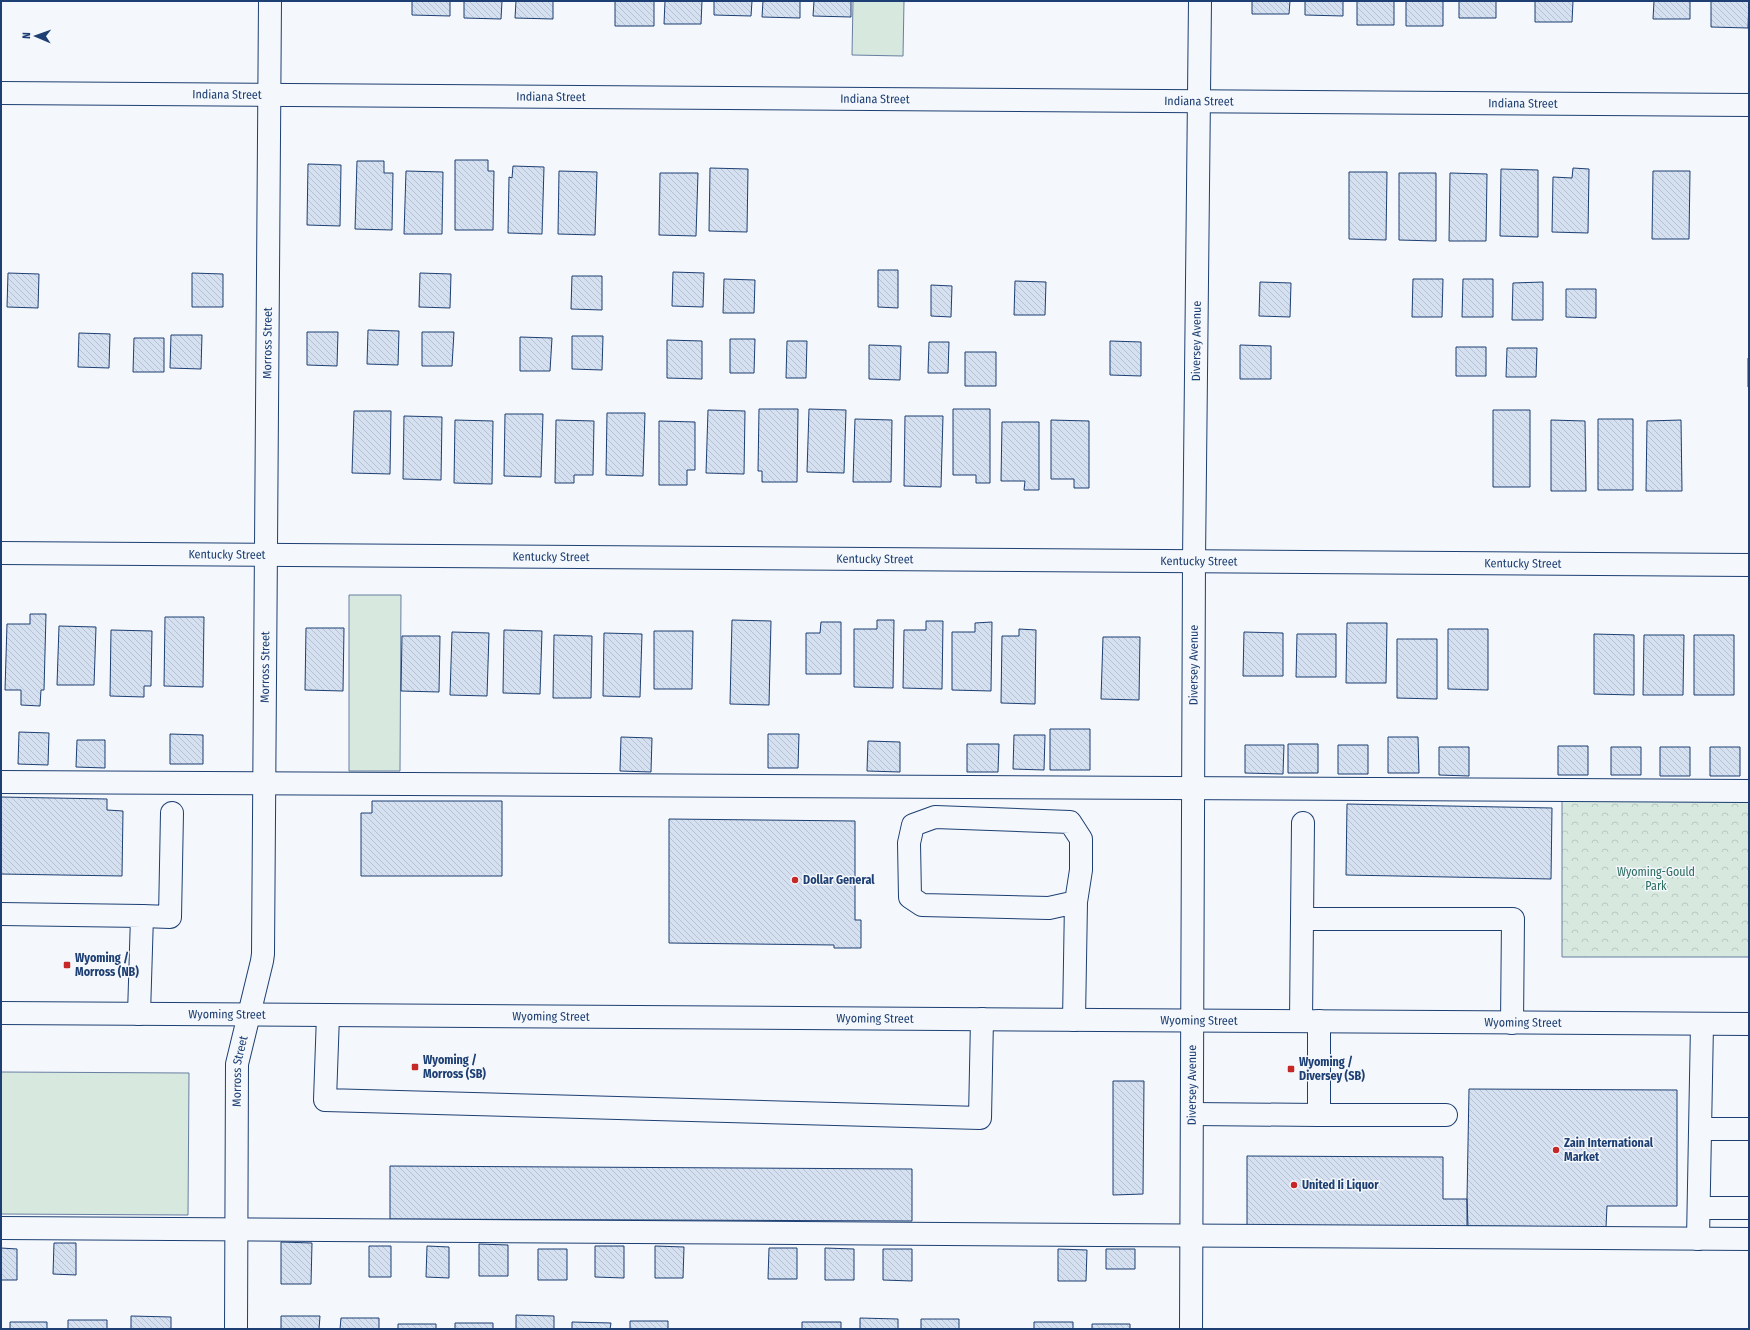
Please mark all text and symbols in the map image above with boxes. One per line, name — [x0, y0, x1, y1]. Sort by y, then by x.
north arrow — [16, 16, 56, 56]
text: N — [20, 32, 33, 39]
street label: Indiana Street — [192, 87, 262, 102]
street label: Indiana Street — [516, 90, 586, 104]
street label: Indiana Street — [840, 92, 910, 106]
street label: Indiana Street — [1164, 94, 1234, 108]
street label: Indiana Street — [1488, 96, 1558, 111]
street label: Diversey Avenue — [1189, 301, 1204, 381]
street label: Morross Street — [260, 307, 275, 379]
street label: Kentucky Street — [188, 547, 266, 562]
street label: Kentucky Street — [512, 550, 590, 564]
street label: Kentucky Street — [836, 552, 914, 566]
street label: Kentucky Street — [1160, 554, 1238, 568]
street label: Kentucky Street — [1484, 556, 1562, 571]
street label: Diversey Avenue — [1186, 625, 1201, 705]
street label: Morross Street — [258, 631, 272, 703]
park label: Wyoming-Gould Park — [1617, 865, 1695, 893]
place label: Dollar General — [803, 873, 875, 887]
marker: Dollar General — [790, 875, 800, 885]
place label: Wyoming / Morross (NB) — [75, 951, 139, 979]
marker: Wyoming / Morross (NB) — [62, 960, 72, 970]
street label: Wyoming Street — [188, 1007, 266, 1022]
street label: Wyoming Street — [512, 1009, 590, 1024]
street label: Wyoming Street — [836, 1011, 914, 1026]
street label: Wyoming Street — [1160, 1013, 1238, 1028]
street label: Wyoming Street — [1484, 1015, 1562, 1030]
street label: Morross Street — [230, 1034, 251, 1107]
street label: Diversey Avenue — [1185, 1045, 1199, 1125]
place label: Wyoming / Morross (SB) — [423, 1053, 486, 1081]
place label: Wyoming / Diversey (SB) — [1299, 1055, 1365, 1083]
marker: Wyoming / Morross (SB) — [410, 1062, 420, 1072]
marker: Wyoming / Diversey (SB) — [1286, 1064, 1296, 1074]
place label: Zain International Market — [1564, 1136, 1654, 1164]
marker: Zain International Market — [1551, 1145, 1561, 1155]
place label: United Ii Liquor — [1302, 1178, 1379, 1192]
marker: United Ii Liquor — [1289, 1180, 1299, 1190]

